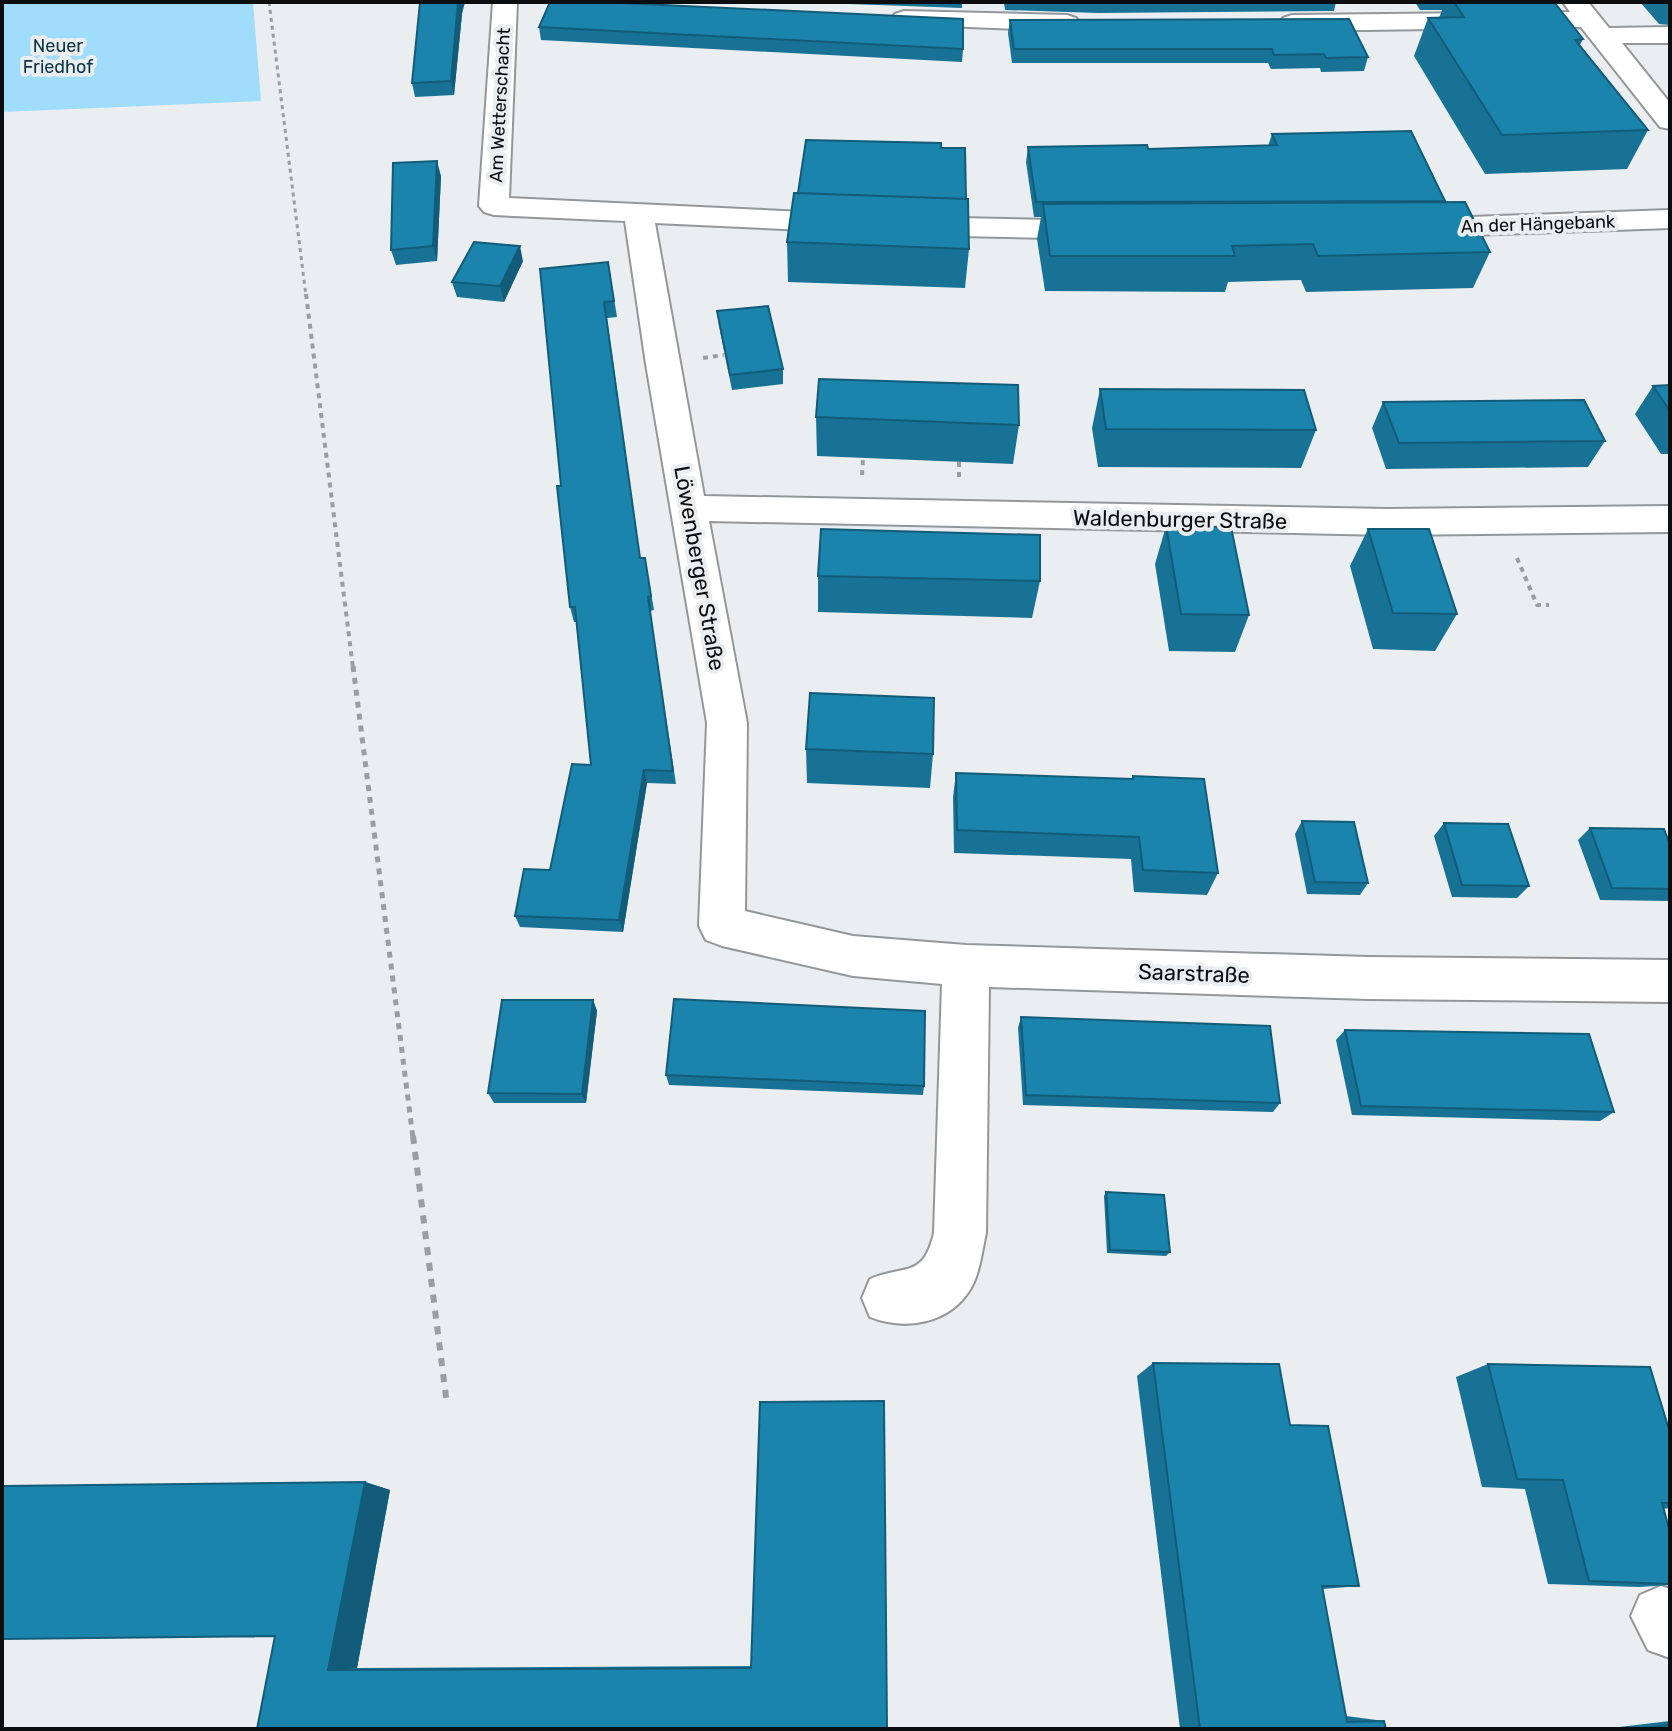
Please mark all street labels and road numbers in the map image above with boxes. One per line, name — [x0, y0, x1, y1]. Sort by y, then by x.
street label: Am Wetterschacht — [485, 27, 515, 183]
street label: An der Hängebank — [1460, 210, 1616, 238]
street label: Löwenberger Straße — [668, 464, 731, 673]
street label: Waldenburger Straße — [1073, 504, 1287, 535]
street label: Saarstraße — [1138, 958, 1250, 989]

